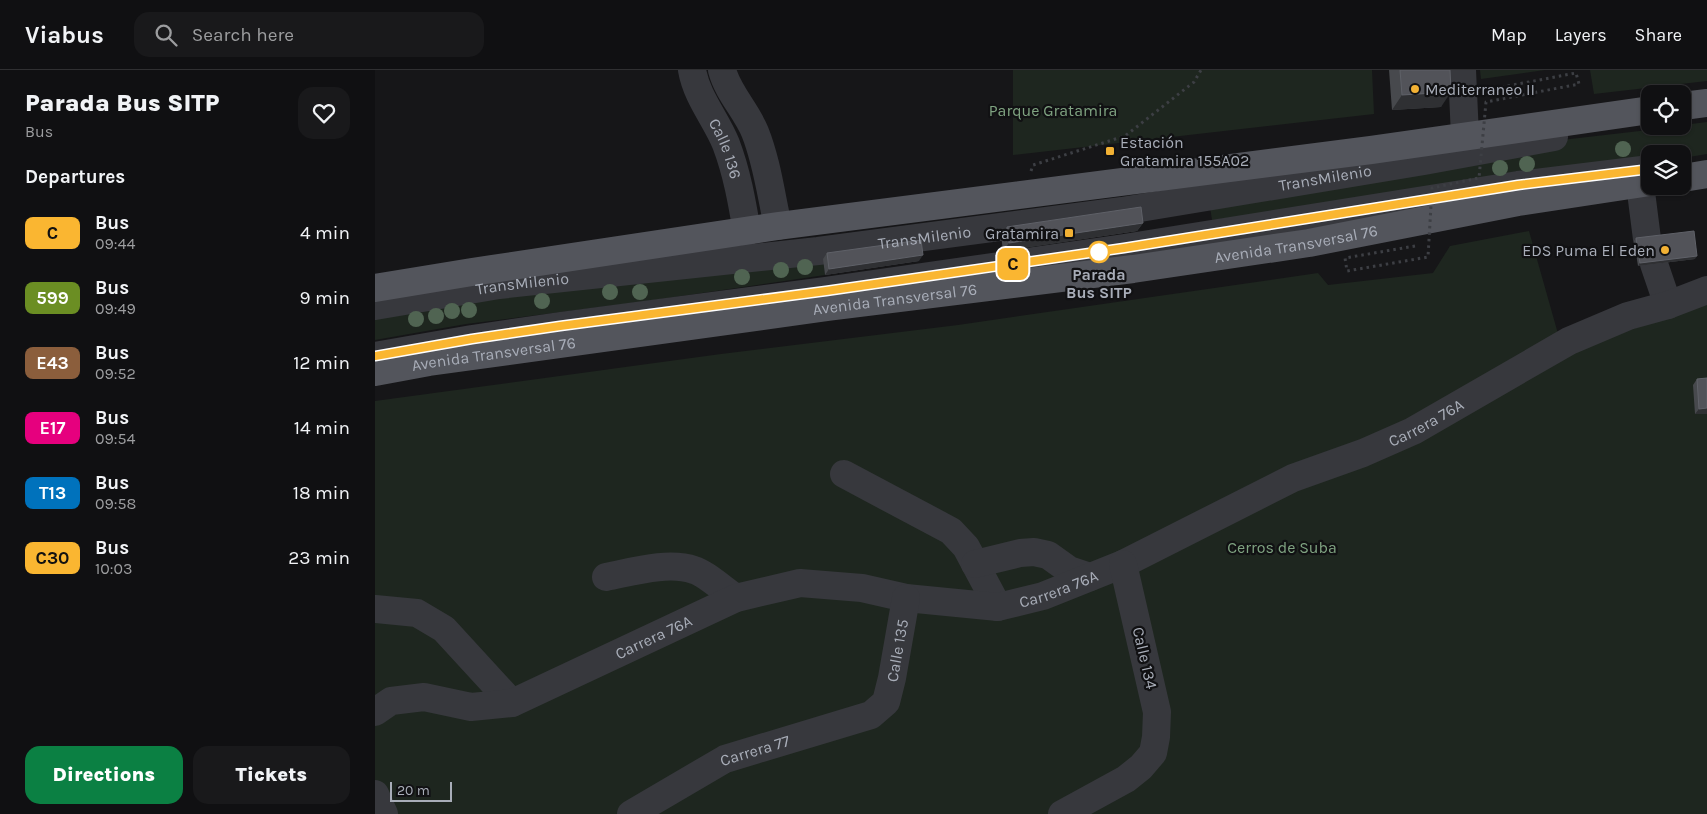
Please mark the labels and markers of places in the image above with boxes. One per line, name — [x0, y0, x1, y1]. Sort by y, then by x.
place label: Mediterraneo II — [1425, 80, 1535, 99]
marker: Mediterraneo II — [1409, 83, 1421, 95]
place label: Estación Gratamira 155A02 — [1120, 133, 1249, 170]
marker: Estación Gratamira 155A02 — [1104, 145, 1116, 157]
place label: Gratamira — [985, 224, 1059, 243]
marker: Gratamira — [1063, 227, 1075, 239]
marker: Parada Bus SITP — [1088, 241, 1110, 263]
place label: EDS Puma El Eden — [1522, 241, 1655, 260]
marker: EDS Puma El Eden — [1659, 244, 1671, 256]
place label: Parada Bus SITP — [1066, 265, 1132, 302]

